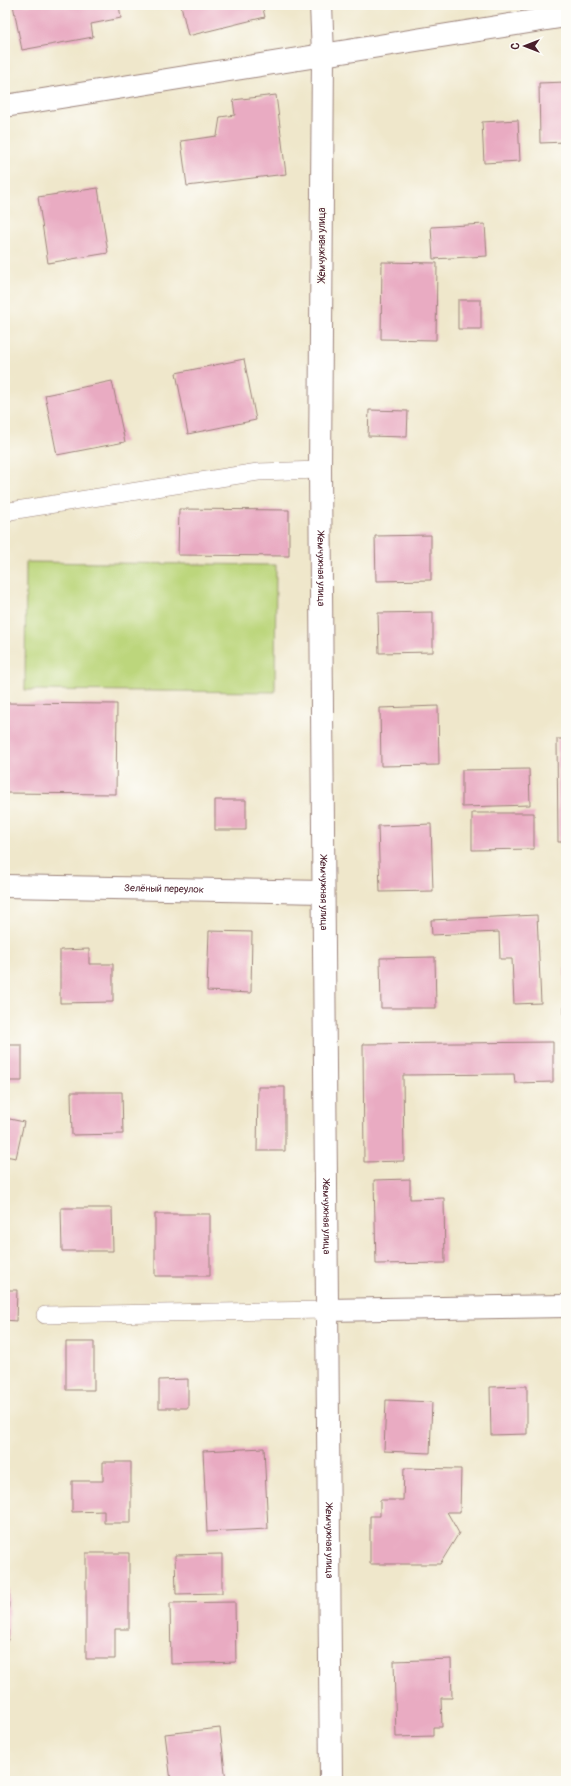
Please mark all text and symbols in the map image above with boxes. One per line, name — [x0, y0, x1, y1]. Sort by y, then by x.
north arrow — [505, 26, 545, 66]
text: С — [509, 42, 522, 49]
street label: Жемчужная улица — [316, 207, 328, 284]
street label: Жемчужная улица — [315, 530, 327, 607]
street label: Жемчужная улица — [317, 854, 330, 931]
street label: Зелёный переулок — [124, 882, 204, 896]
street label: Жемчужная улица — [320, 1177, 333, 1255]
street label: Жемчужная улица — [323, 1501, 335, 1579]

